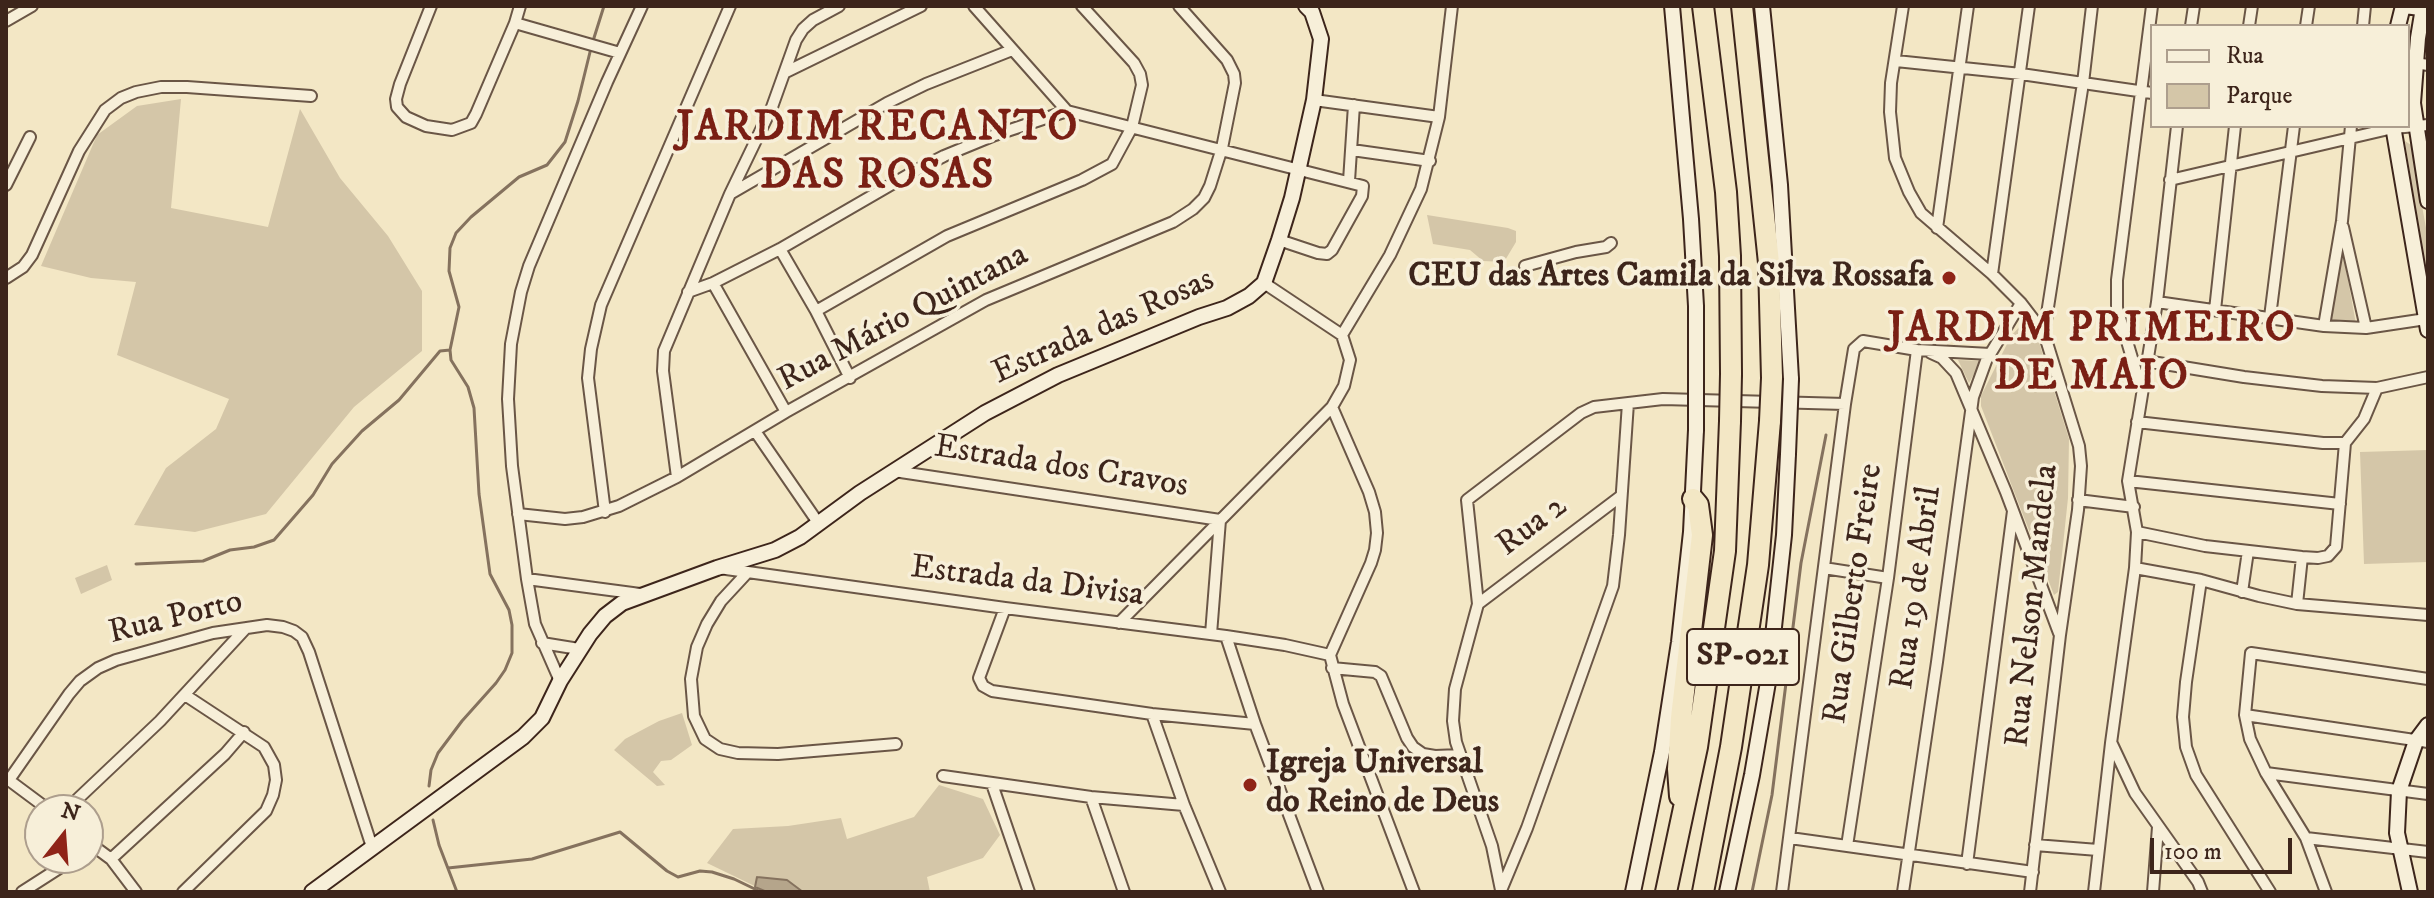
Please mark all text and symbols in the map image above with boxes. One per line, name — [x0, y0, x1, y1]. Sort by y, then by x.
legend — [2150, 24, 2410, 128]
text: Rua — [2226, 41, 2264, 71]
text: Parque — [2226, 81, 2292, 111]
district label: JARDIM RECANTO DAS ROSAS — [677, 105, 1079, 204]
street label: Rua Mário Quintana — [772, 236, 1036, 402]
place label: CEU das Artes Camila da Silva Rossafa — [1408, 258, 1933, 298]
street label: Estrada das Rosas — [987, 261, 1221, 395]
marker: CEU das Artes Camila da Silva Rossafa — [1940, 269, 1958, 287]
district label: JARDIM PRIMEIRO DE MAIO — [1888, 306, 2296, 404]
street label: Estrada dos Cravos — [931, 428, 1191, 508]
street label: Rua Gilberto Freire — [1817, 461, 1893, 727]
street label: Rua Nelson Mandela — [1999, 463, 2069, 749]
street label: Rua 19 de Abril — [1884, 484, 1952, 692]
street label: Rua 2 — [1490, 487, 1576, 567]
street label: Estrada da Divisa — [908, 548, 1146, 618]
street label: Rua Porto — [105, 583, 247, 655]
road number: SP-021 — [1687, 629, 1799, 685]
place label: Igreja Universal do Reino de Deus — [1266, 745, 1499, 824]
marker: Igreja Universal do Reino de Deus — [1241, 776, 1259, 794]
north arrow — [24, 794, 104, 874]
text: N — [58, 797, 83, 828]
scale bar — [2154, 822, 2296, 872]
text: 100 m — [2164, 837, 2222, 867]

